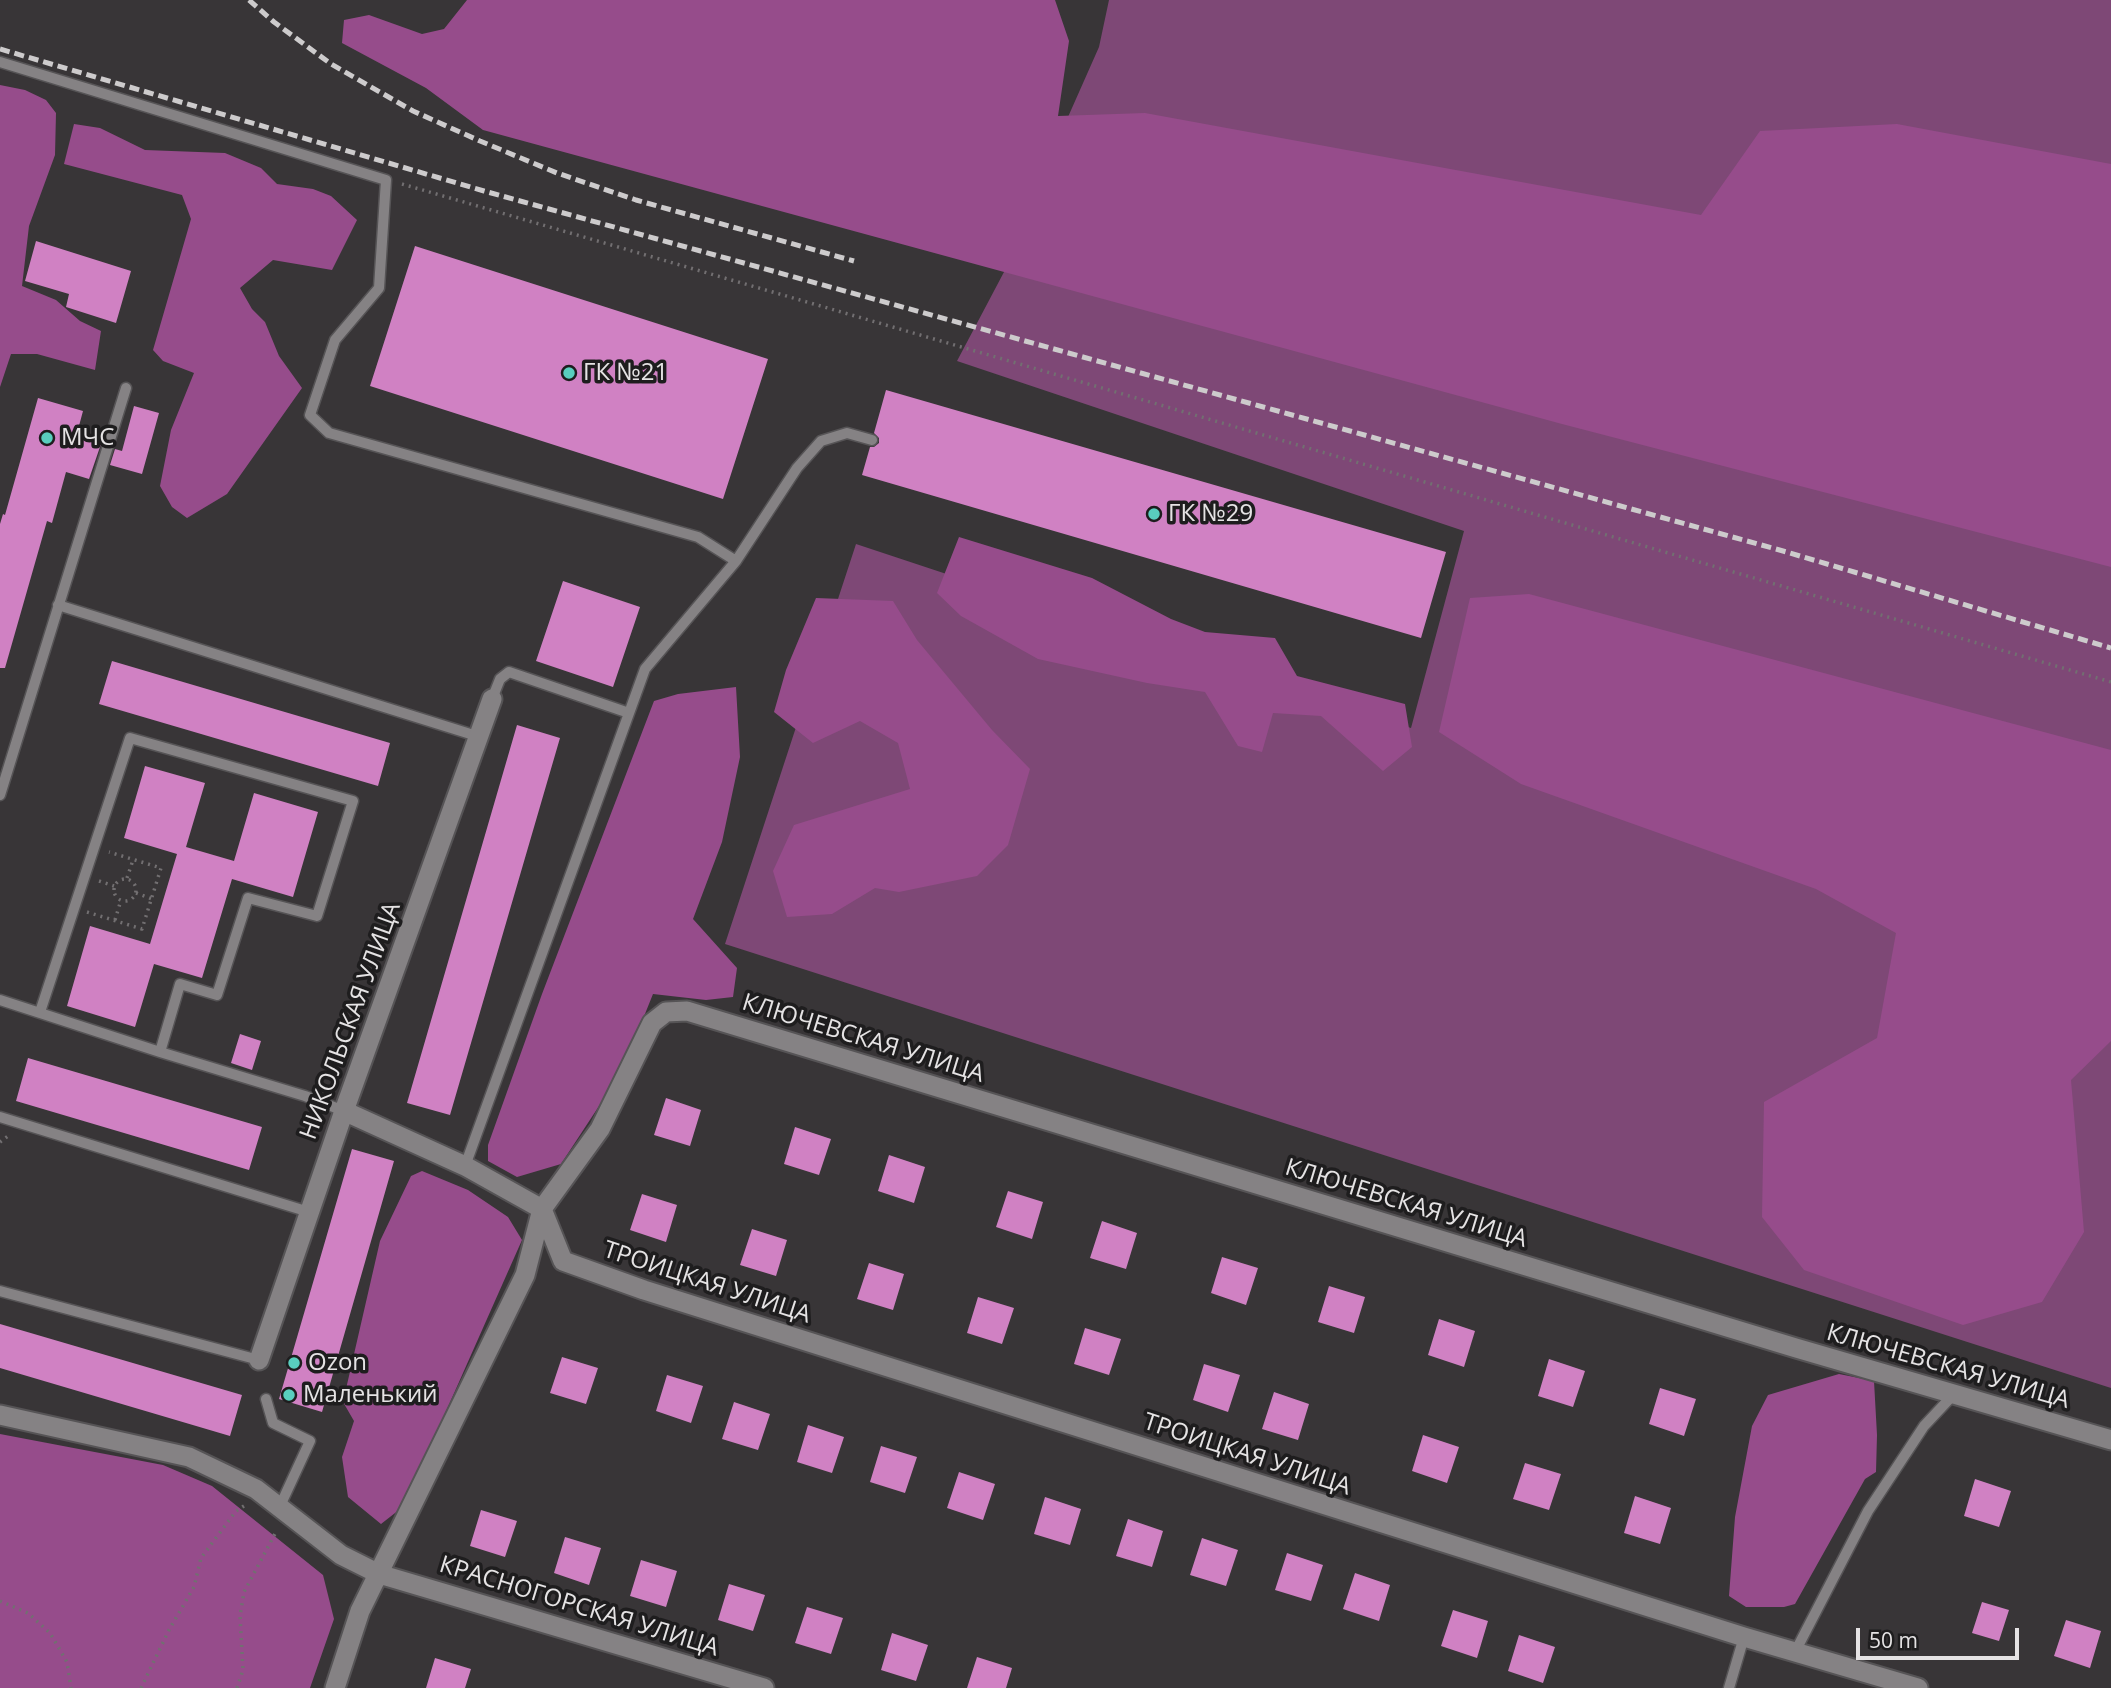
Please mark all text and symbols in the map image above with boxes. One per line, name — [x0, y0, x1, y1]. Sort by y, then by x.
place label: ГК №21 — [583, 359, 668, 387]
marker: ГК №21 — [561, 365, 577, 381]
place label: МЧС — [61, 424, 114, 452]
marker: МЧС — [39, 430, 55, 446]
place label: ГК №29 — [1168, 500, 1253, 528]
marker: ГК №29 — [1146, 506, 1162, 522]
street label: НИКОЛЬСКАЯ УЛИЦА — [295, 898, 407, 1144]
street label: КЛЮЧЕВСКАЯ УЛИЦА — [739, 988, 987, 1090]
street label: КЛЮЧЕВСКАЯ УЛИЦА — [1282, 1153, 1530, 1255]
street label: ТРОИЦКАЯ УЛИЦА — [600, 1236, 814, 1330]
street label: КЛЮЧЕВСКАЯ УЛИЦА — [1823, 1319, 2073, 1415]
place label: Ozon — [308, 1349, 367, 1377]
marker: Ozon — [286, 1355, 302, 1371]
place label: Маленький — [303, 1381, 437, 1409]
marker: Маленький — [281, 1387, 297, 1403]
street label: ТРОИЦКАЯ УЛИЦА — [1140, 1408, 1354, 1502]
street label: КРАСНОГОРСКАЯ УЛИЦА — [436, 1551, 722, 1663]
scale bar — [1859, 1614, 2022, 1658]
text: 50 m — [1869, 1626, 1918, 1654]

